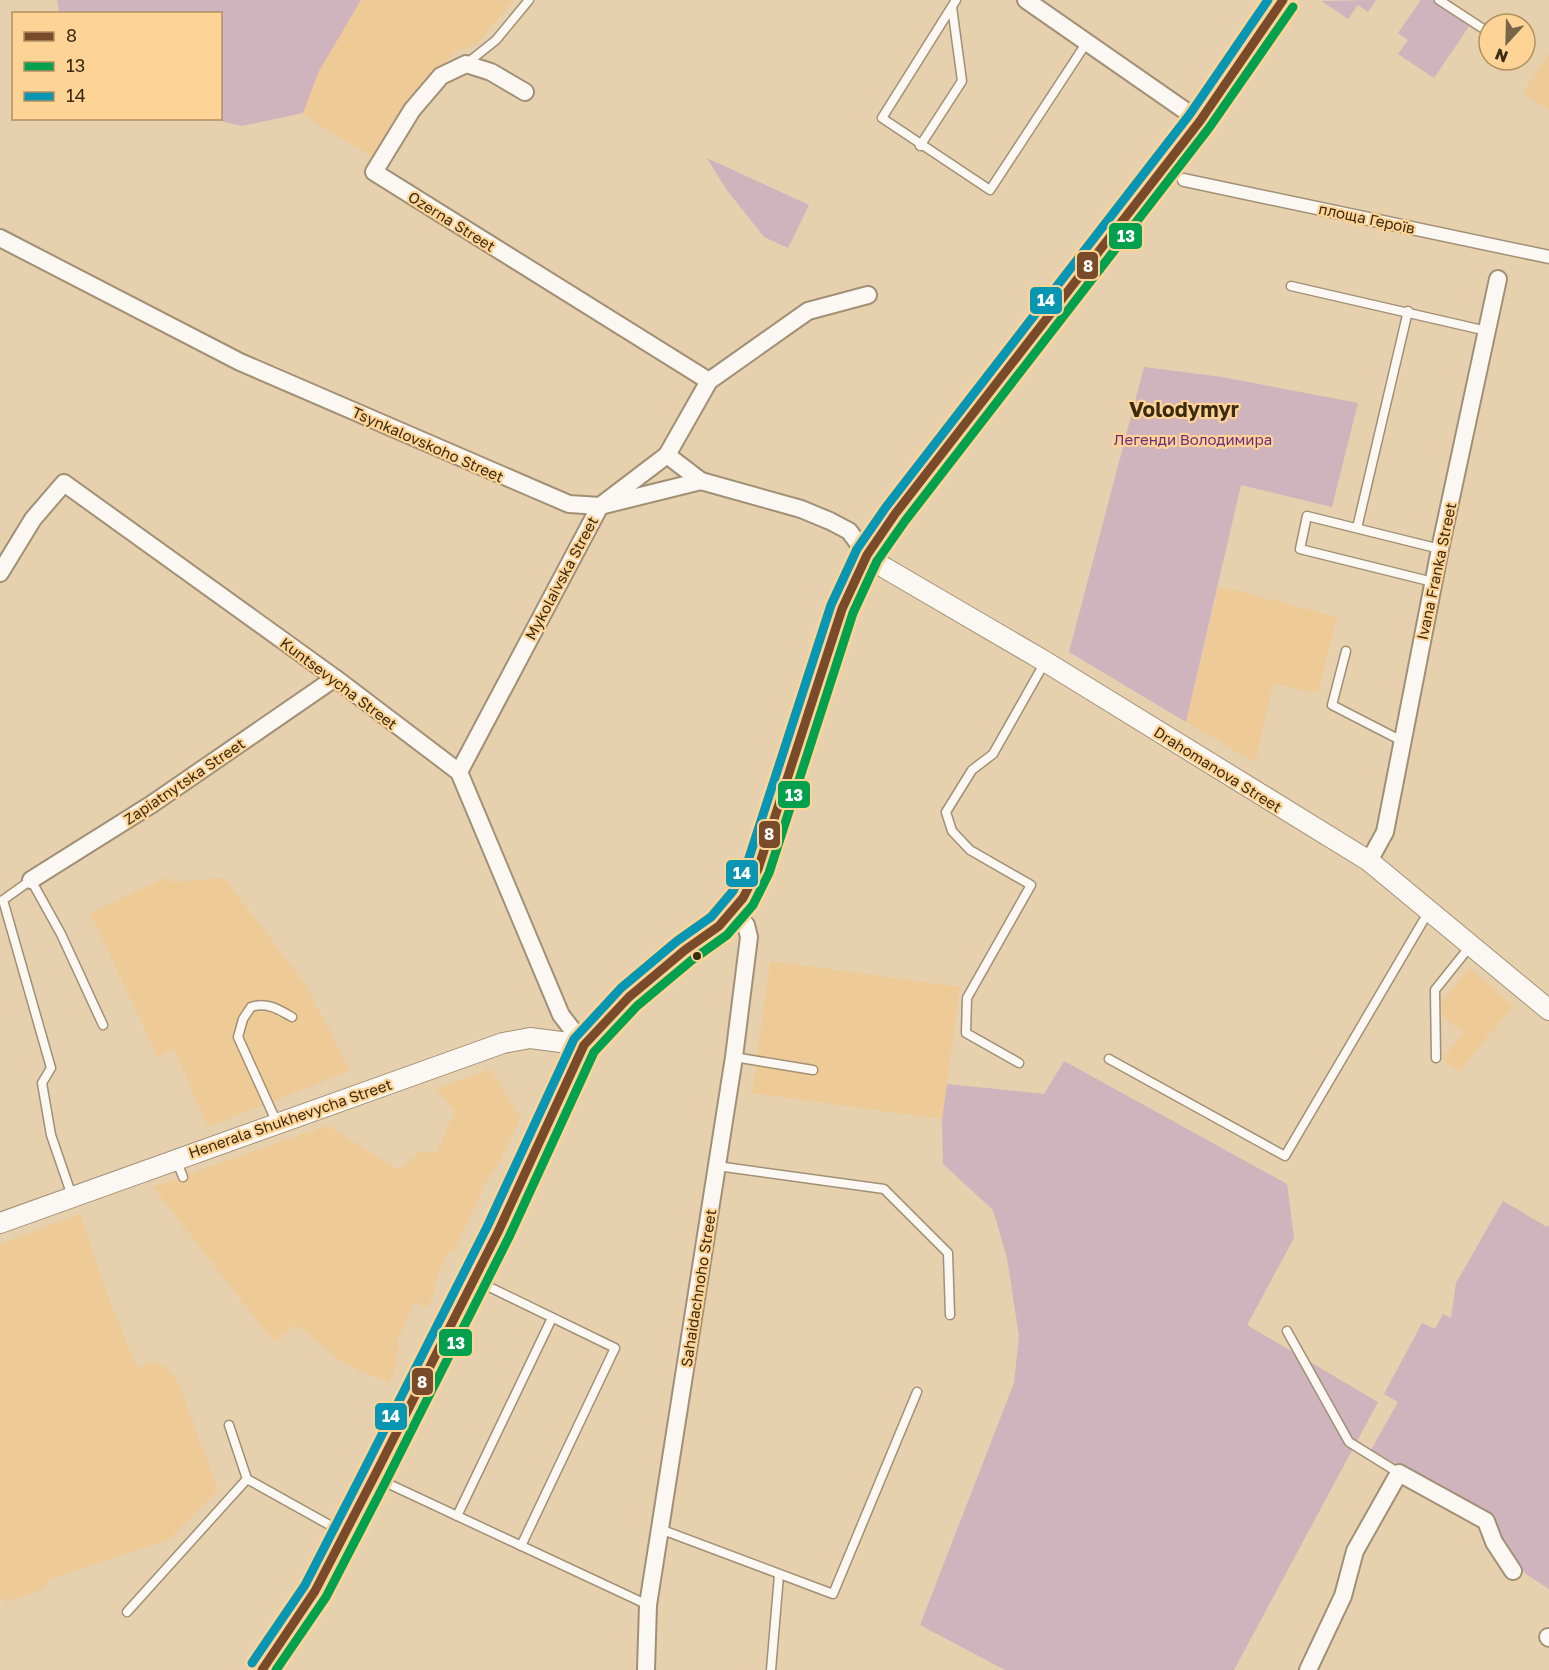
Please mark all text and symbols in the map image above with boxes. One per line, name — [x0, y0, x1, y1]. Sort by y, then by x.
legend — [12, 12, 222, 120]
north arrow — [1477, 12, 1537, 72]
text: 8 — [66, 24, 77, 46]
text: N — [1492, 44, 1511, 67]
text: 13 — [66, 54, 85, 76]
text: 14 — [66, 84, 86, 106]
street label: Ozerna Street — [405, 187, 499, 255]
street label: площа Героїв — [1317, 199, 1417, 237]
line badge: 13 — [1108, 222, 1143, 250]
text: 13 — [1117, 226, 1135, 246]
line badge: 8 — [1076, 251, 1099, 280]
text: 8 — [1083, 256, 1093, 276]
line badge: 14 — [1029, 286, 1063, 315]
text: 14 — [1037, 290, 1055, 310]
district label: Volodymyr — [1129, 396, 1239, 422]
street label: Tsynkalovskoho Street — [349, 402, 507, 486]
park label: Легенди Володимира — [1114, 430, 1272, 448]
street label: Ivana Franka Street — [1413, 501, 1459, 641]
street label: Mykolaivska Street — [521, 513, 601, 643]
street label: Kuntsevycha Street — [277, 633, 401, 733]
street label: Drahomanova Street — [1151, 722, 1285, 816]
street label: Zapiatnytska Street — [120, 734, 248, 828]
line badge: 13 — [777, 780, 811, 809]
text: 13 — [785, 785, 803, 805]
line badge: 8 — [758, 820, 781, 849]
text: 8 — [764, 824, 774, 844]
line badge: 14 — [725, 859, 759, 888]
text: 14 — [733, 863, 751, 883]
unlabelled marker — [691, 950, 703, 962]
street label: Henerala Shukhevycha Street — [186, 1075, 394, 1161]
street label: Sahaidachnoho Street — [677, 1208, 719, 1368]
line badge: 13 — [438, 1328, 473, 1357]
text: 13 — [447, 1333, 465, 1353]
line badge: 8 — [411, 1367, 434, 1396]
text: 8 — [417, 1372, 427, 1392]
line badge: 14 — [374, 1402, 408, 1431]
text: 14 — [382, 1406, 400, 1426]

